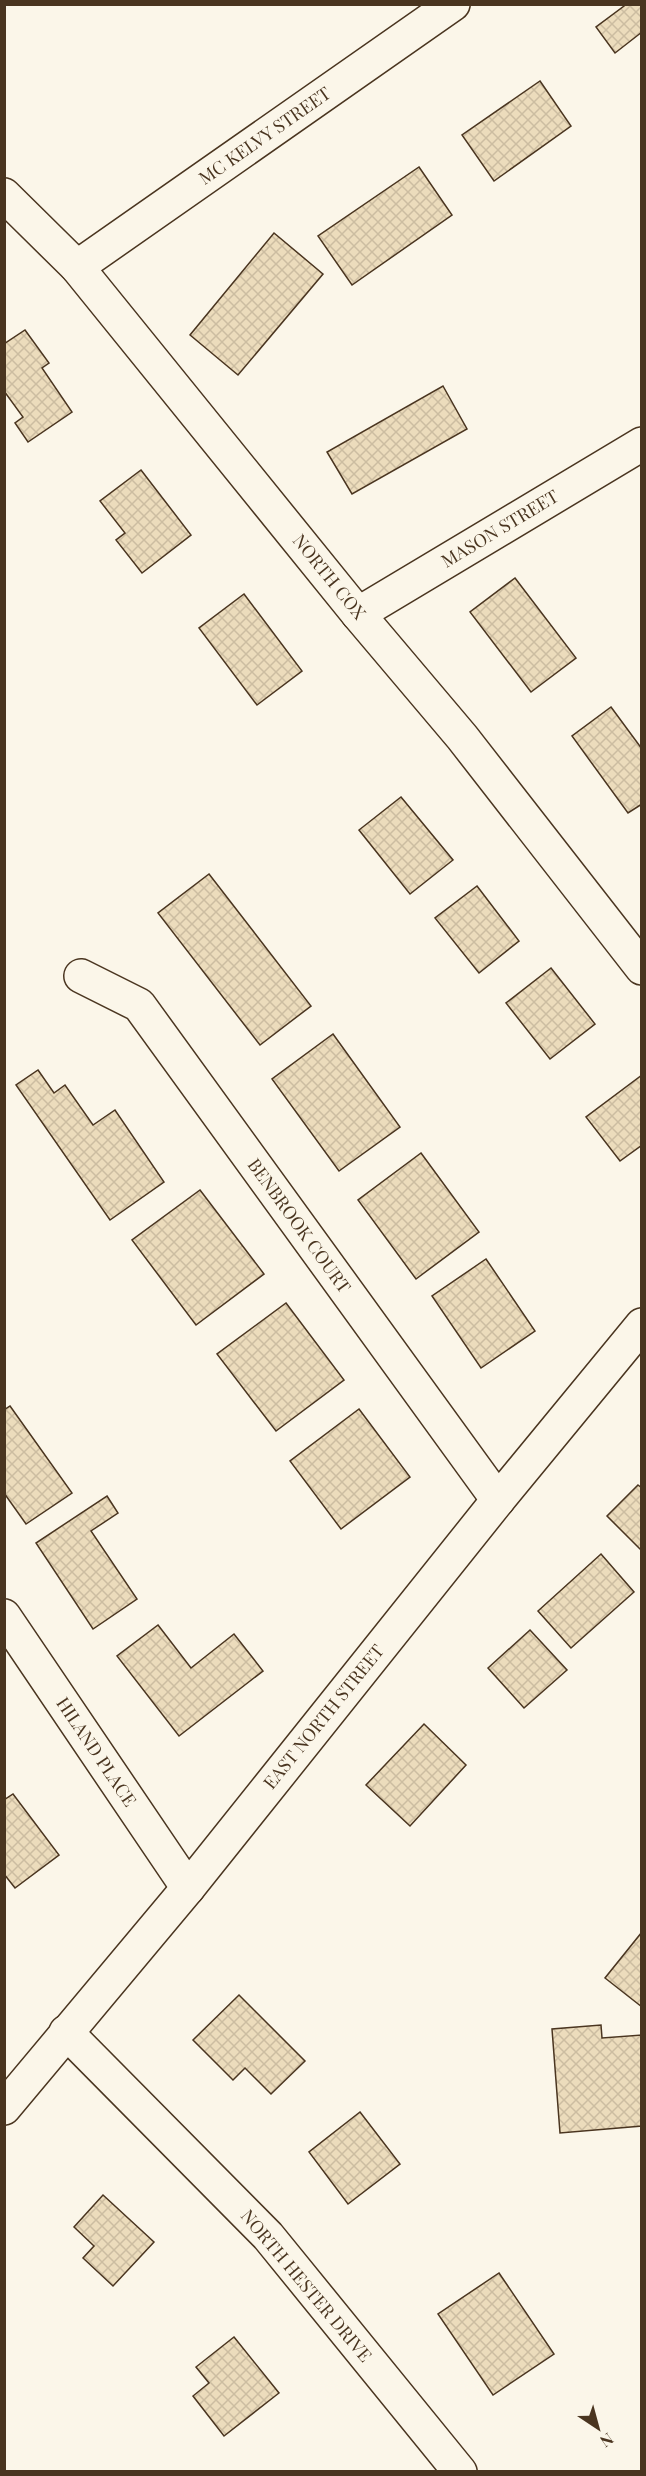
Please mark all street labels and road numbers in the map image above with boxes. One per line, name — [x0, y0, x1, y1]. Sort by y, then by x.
street label: MC KELVY STREET — [194, 81, 335, 190]
street label: MASON STREET — [436, 484, 563, 573]
street label: NORTH COX — [288, 529, 372, 625]
street label: BENBROOK COURT — [243, 1153, 357, 1298]
street label: EAST NORTH STREET — [257, 1639, 389, 1794]
street label: HILAND PLACE — [51, 1692, 142, 1811]
street label: NORTH HESTER DRIVE — [236, 2204, 378, 2367]

